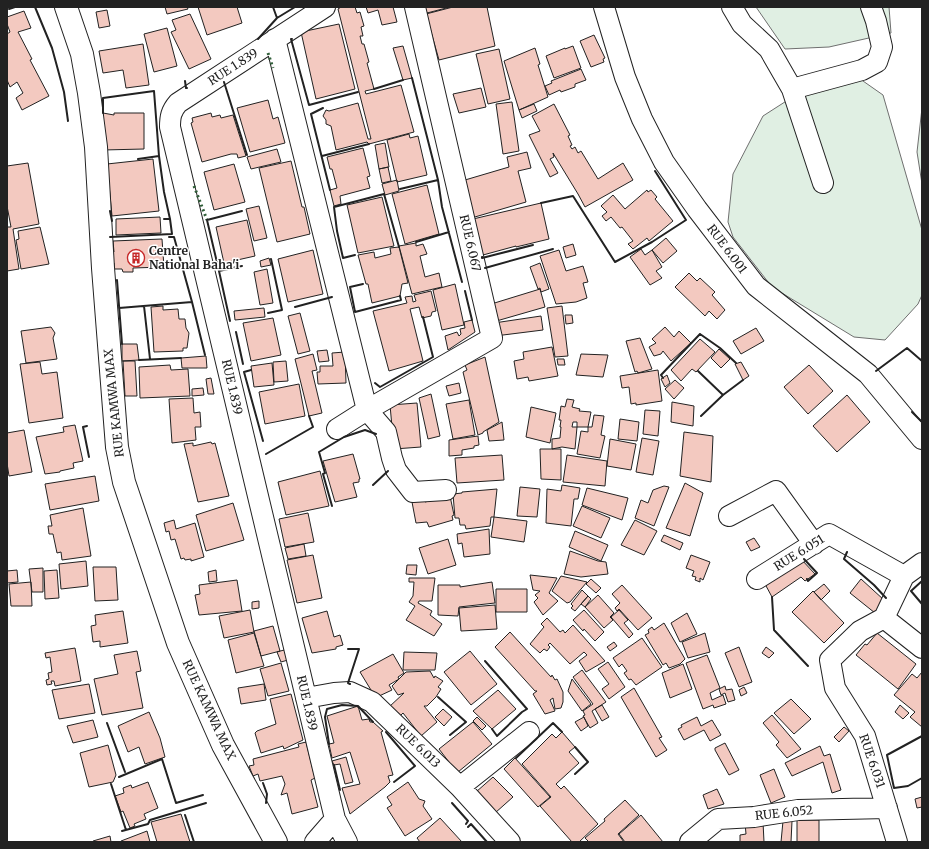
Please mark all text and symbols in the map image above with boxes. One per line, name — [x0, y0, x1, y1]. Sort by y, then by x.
street label: RUE 1.839 — [205, 45, 260, 88]
street label: RUE 6.067 — [457, 213, 484, 273]
street label: RUE 6.001 — [704, 221, 751, 277]
place label: Centre National Baha'i — [149, 243, 239, 272]
building icon: Centre National Baha'i — [126, 248, 146, 268]
street label: RUE KAMWA MAX — [100, 348, 127, 458]
street label: RUE 1.839 — [219, 358, 246, 416]
street label: RUE 6.051 — [771, 531, 827, 574]
street label: RUE KAMWA MAX — [180, 657, 239, 763]
street label: RUE 1.839 — [294, 674, 321, 732]
street label: RUE 6.013 — [393, 721, 444, 771]
street label: RUE 6.031 — [856, 732, 889, 790]
street label: RUE 6.052 — [754, 802, 814, 823]

